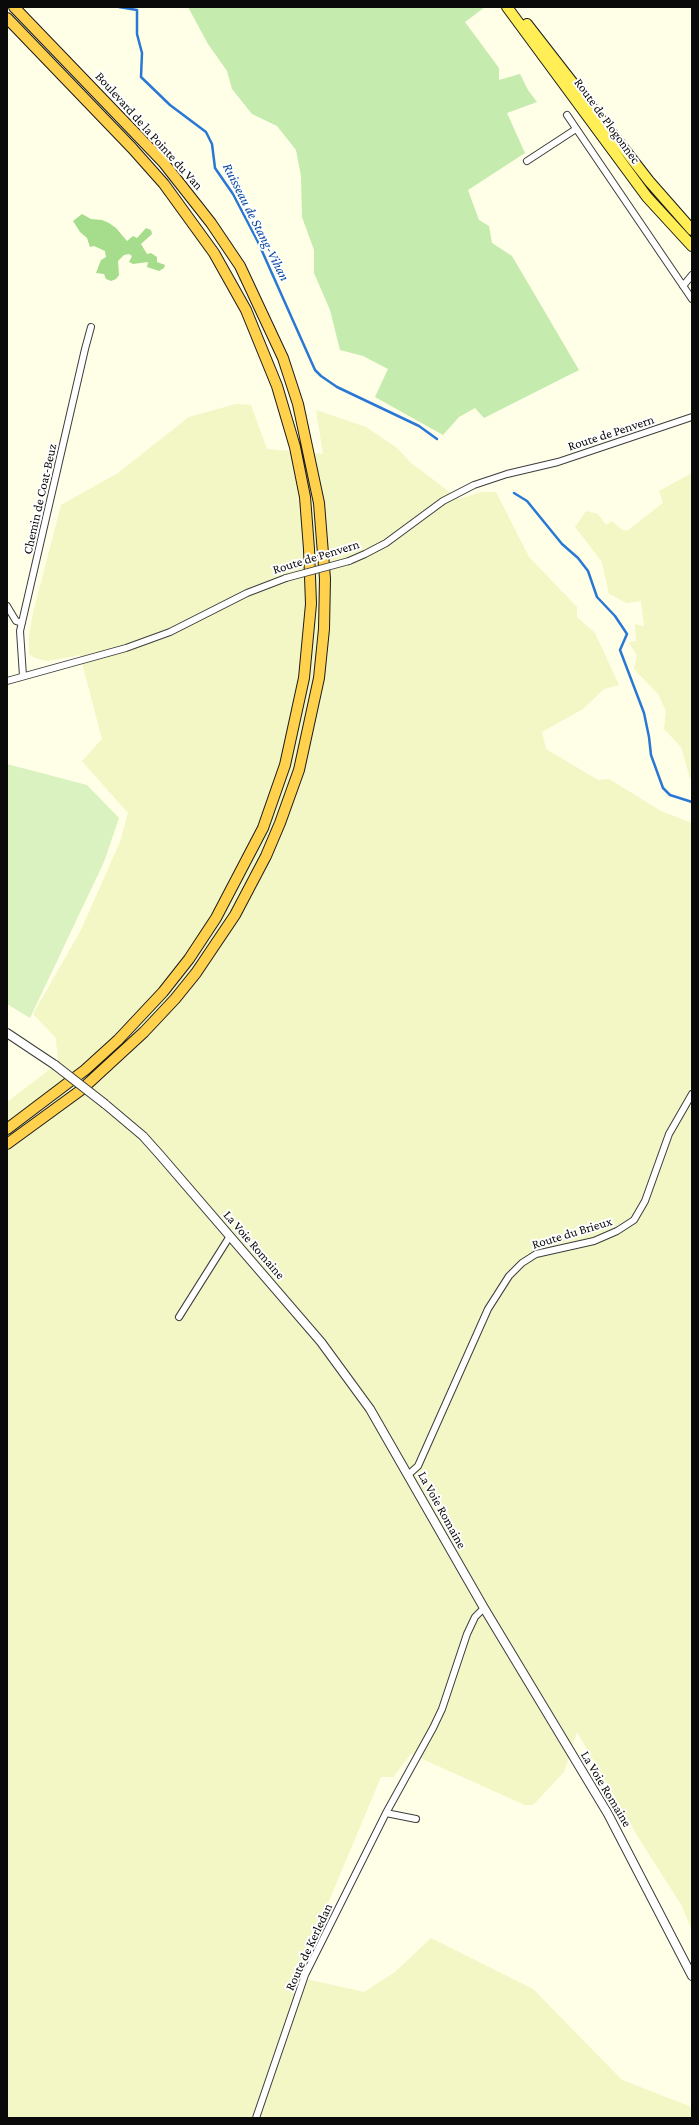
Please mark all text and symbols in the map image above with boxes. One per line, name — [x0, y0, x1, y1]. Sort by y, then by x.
street label: Boulevard de la Pointe du Van — [92, 69, 206, 193]
street label: Route de Plogonnec — [571, 75, 643, 167]
water label: Ruisseau de Stang-Vihan — [219, 160, 293, 284]
street label: Route de Penvern — [566, 412, 656, 454]
street label: Chemin de Coat-Beuz — [20, 442, 60, 556]
street label: Route de Penvern — [271, 536, 361, 578]
street label: La Voie Romaine — [220, 1207, 288, 1283]
street label: Route du Brieux — [530, 1213, 614, 1253]
street label: La Voie Romaine — [414, 1469, 470, 1551]
street label: La Voie Romaine — [577, 1748, 635, 1830]
street label: Route de Kerledan — [282, 1901, 336, 1993]

